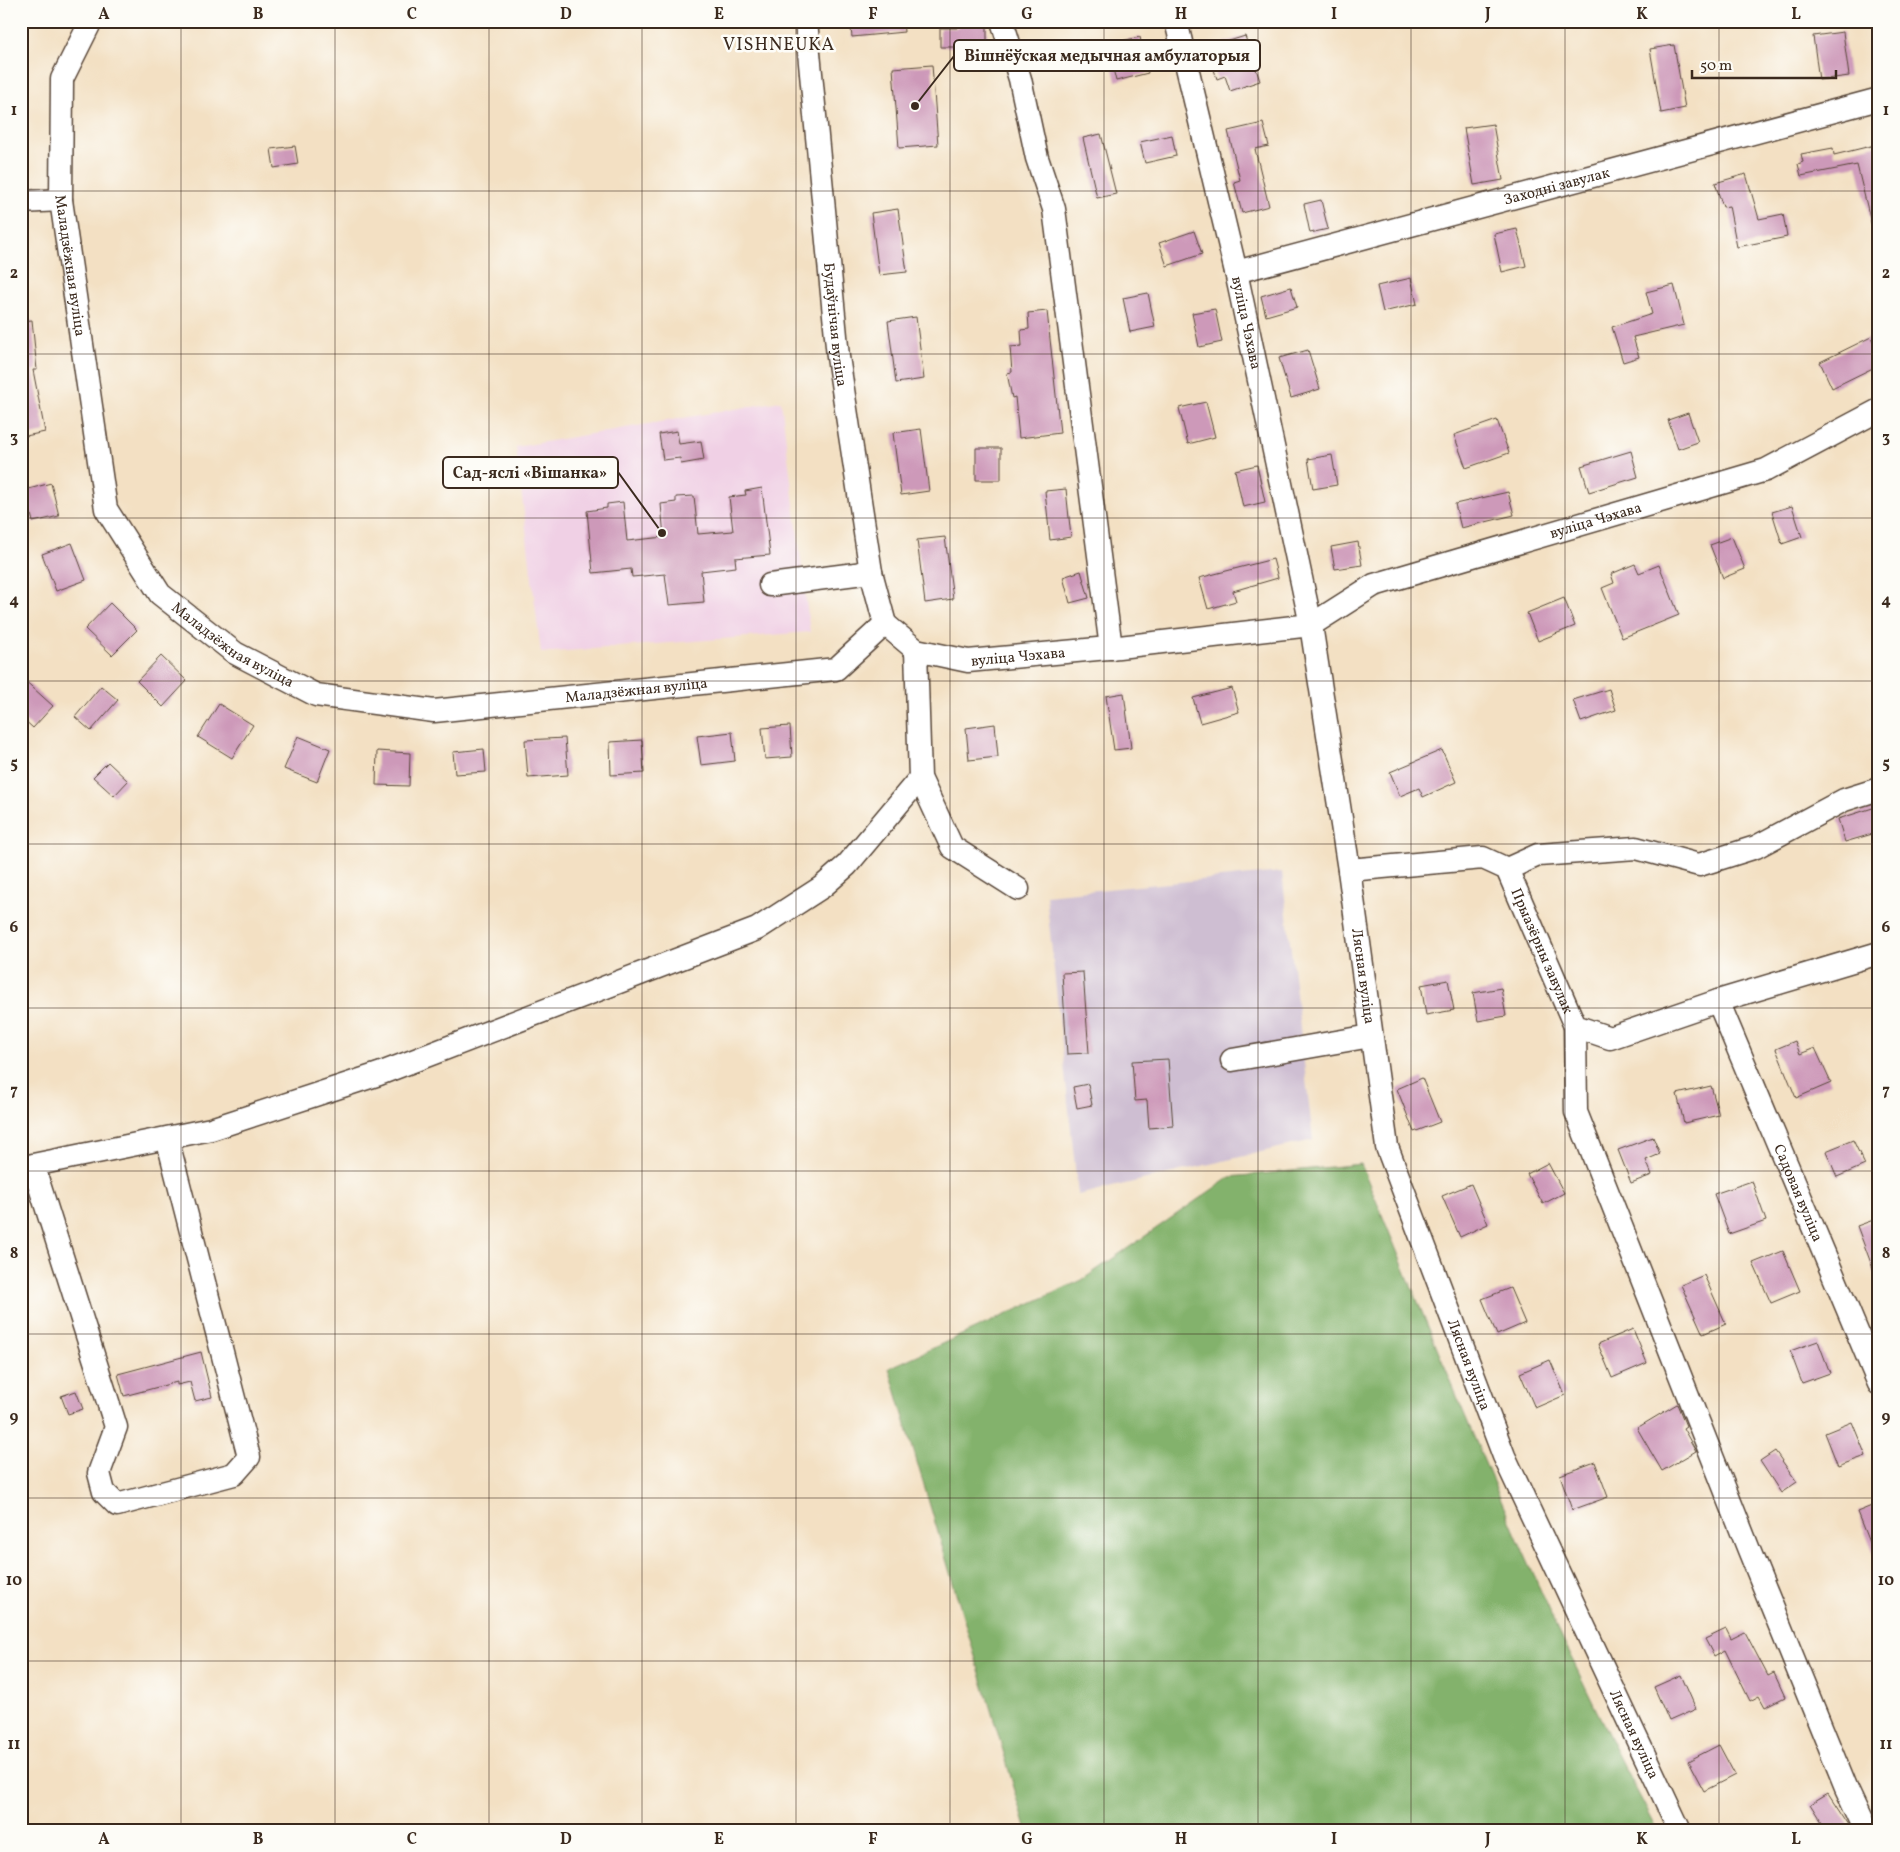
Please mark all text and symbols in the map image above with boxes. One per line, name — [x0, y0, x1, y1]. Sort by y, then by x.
text: A — [98, 4, 110, 26]
text: B — [253, 4, 264, 26]
text: C — [407, 4, 417, 26]
text: D — [560, 4, 572, 26]
text: E — [714, 4, 724, 26]
text: F — [868, 4, 878, 26]
text: G — [1021, 4, 1033, 26]
text: H — [1175, 4, 1187, 26]
text: I — [1331, 4, 1337, 26]
text: J — [1484, 4, 1491, 26]
text: K — [1636, 4, 1648, 26]
text: L — [1791, 4, 1801, 26]
district label: VISHNEUKA — [723, 33, 835, 58]
callout: Вішнёўская медычная амбулаторыя — [954, 40, 1260, 71]
text: Вішнёўская медычная амбулаторыя — [964, 46, 1250, 68]
scale bar — [1692, 48, 1836, 80]
text: 50 m — [1700, 56, 1732, 77]
text: 1 — [11, 100, 17, 122]
text: 1 — [1883, 100, 1889, 122]
street label: Заходні завулак — [1502, 163, 1612, 211]
street label: Маладзёжная вуліца — [48, 193, 90, 338]
street label: Будаўнічая вуліца — [817, 262, 851, 388]
text: 2 — [10, 263, 18, 285]
text: 2 — [1882, 263, 1890, 285]
street label: вуліца Чэхава — [1225, 275, 1265, 372]
text: 3 — [10, 427, 18, 449]
text: 3 — [1882, 427, 1890, 449]
callout: Сад-яслі «Вішанка» — [443, 457, 618, 488]
text: Сад-яслі «Вішанка» — [453, 463, 607, 485]
street label: вуліца Чэхава — [1548, 498, 1644, 545]
text: 4 — [9, 590, 19, 612]
text: 4 — [1881, 590, 1891, 612]
street label: Маладзёжная вуліца — [167, 598, 297, 694]
street label: вуліца Чэхава — [970, 643, 1066, 673]
street label: Маладзёжная вуліца — [564, 673, 709, 709]
text: 5 — [10, 753, 18, 775]
text: 5 — [1882, 753, 1890, 775]
street label: Прыазёрны завулак — [1505, 885, 1578, 1018]
text: 6 — [10, 917, 19, 939]
text: 6 — [1882, 917, 1891, 939]
street label: Лясная вуліца — [1345, 927, 1379, 1025]
text: 7 — [10, 1080, 18, 1102]
text: 7 — [1882, 1080, 1890, 1102]
street label: Садовая вуліца — [1767, 1141, 1827, 1245]
text: 8 — [10, 1243, 18, 1265]
text: 8 — [1882, 1243, 1890, 1265]
street label: Лясная вуліца — [1441, 1316, 1495, 1414]
text: 9 — [10, 1407, 19, 1429]
text: 9 — [1882, 1407, 1891, 1429]
text: 10 — [6, 1570, 22, 1592]
text: 10 — [1878, 1570, 1894, 1592]
street label: Лясная вуліца — [1603, 1687, 1663, 1783]
text: 11 — [8, 1734, 20, 1756]
text: 11 — [1880, 1734, 1892, 1756]
text: A — [98, 1829, 110, 1851]
text: B — [253, 1829, 264, 1851]
text: C — [407, 1829, 417, 1851]
text: D — [560, 1829, 572, 1851]
text: E — [714, 1829, 724, 1851]
text: F — [868, 1829, 878, 1851]
text: G — [1021, 1829, 1033, 1851]
text: H — [1175, 1829, 1187, 1851]
text: I — [1331, 1829, 1337, 1851]
text: J — [1484, 1829, 1491, 1851]
text: K — [1636, 1829, 1648, 1851]
text: L — [1791, 1829, 1801, 1851]

